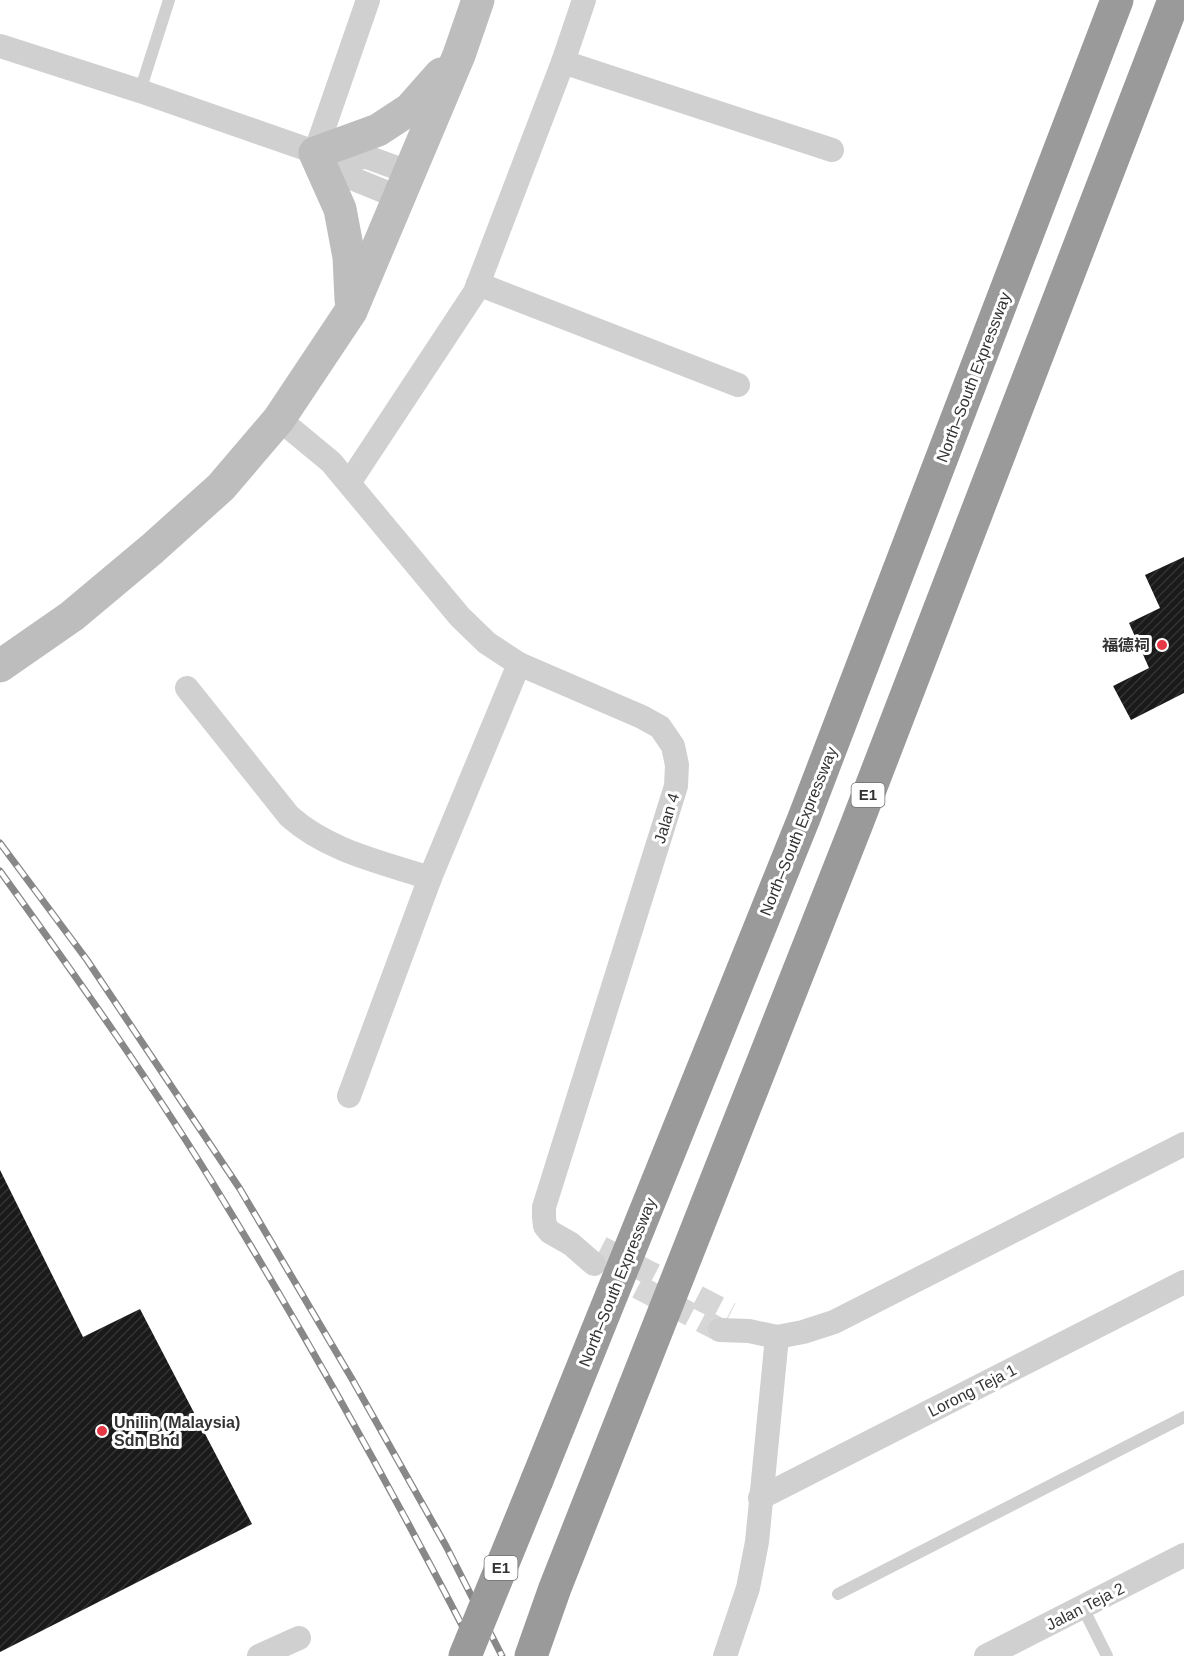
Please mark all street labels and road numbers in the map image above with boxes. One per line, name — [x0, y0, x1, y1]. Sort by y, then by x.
street label: North–South Expressway — [933, 290, 1014, 464]
street label: North–South Expressway — [757, 744, 840, 918]
road number: E1 — [852, 783, 884, 807]
street label: Jalan 4 — [651, 791, 682, 845]
street label: North–South Expressway — [576, 1195, 659, 1369]
street label: Lorong Teja 1 — [925, 1361, 1019, 1420]
road number: E1 — [484, 1556, 518, 1580]
street label: Jalan Teja 2 — [1043, 1580, 1127, 1633]

